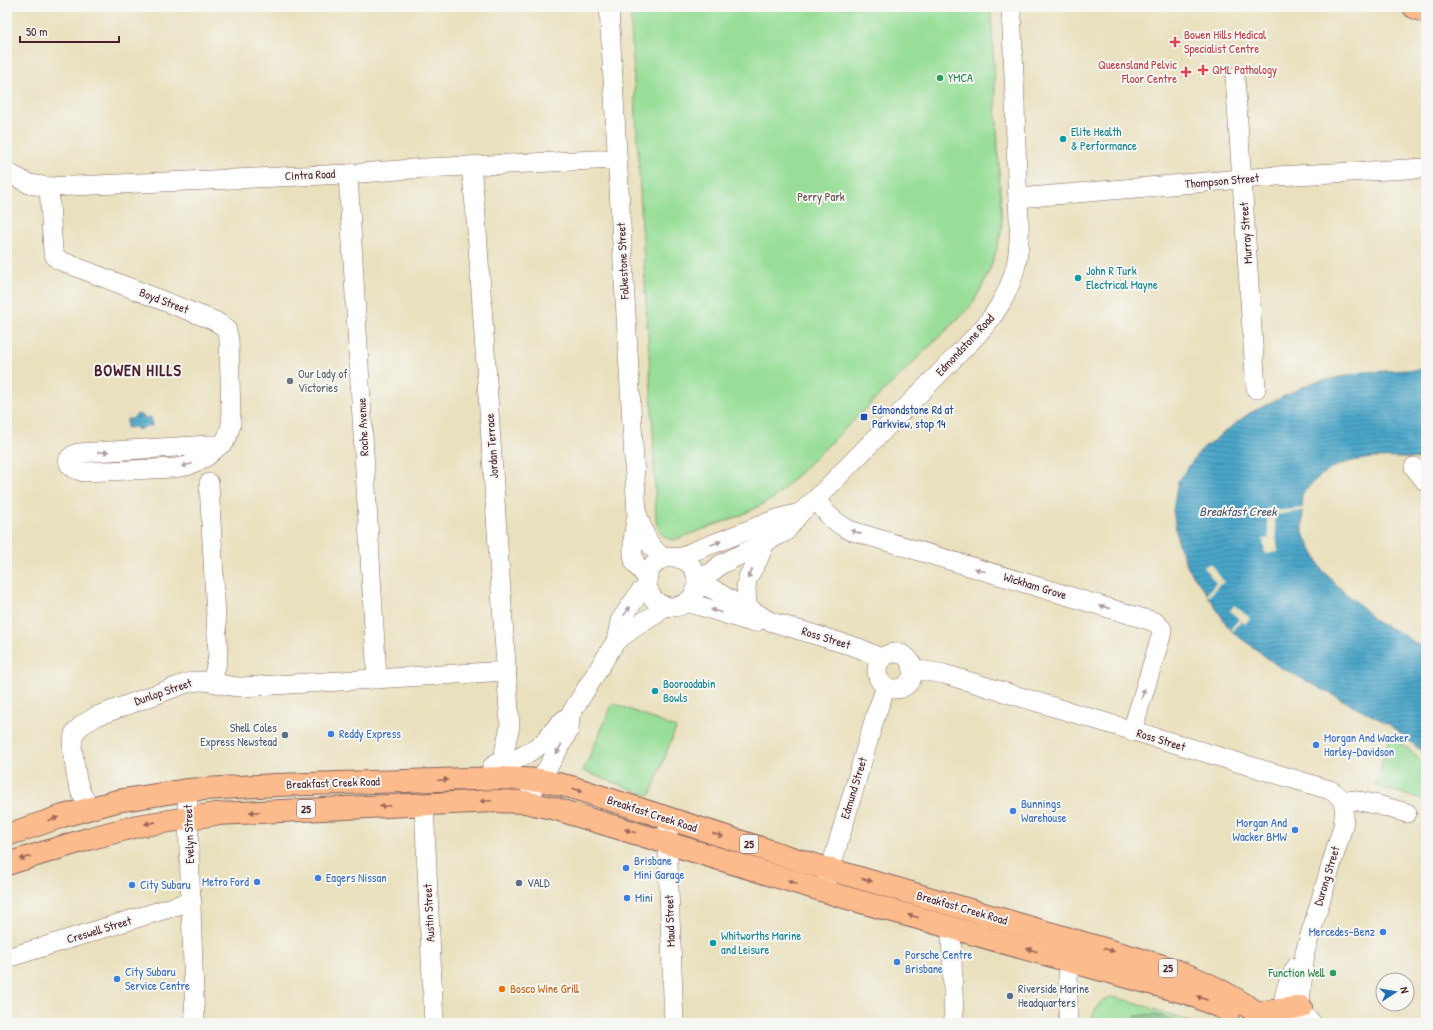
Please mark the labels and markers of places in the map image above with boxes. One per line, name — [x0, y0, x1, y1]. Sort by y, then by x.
place label: Bowen Hills Medical Specialist Centre — [1184, 26, 1267, 57]
marker: Bowen Hills Medical Specialist Centre — [1169, 36, 1181, 48]
place label: Queensland Pelvic Floor Centre — [1098, 56, 1177, 87]
place label: QML Pathology — [1212, 61, 1277, 78]
marker: QML Pathology — [1197, 64, 1209, 76]
marker: Queensland Pelvic Floor Centre — [1180, 66, 1192, 78]
place label: YMCA — [948, 69, 973, 86]
marker: YMCA — [935, 73, 945, 83]
place label: Elite Health & Performance — [1071, 123, 1137, 154]
marker: Elite Health & Performance — [1058, 134, 1068, 144]
place label: John R Turk Electrical Mayne — [1086, 262, 1158, 293]
marker: John R Turk Electrical Mayne — [1073, 273, 1083, 283]
place label: Our Lady of Victories — [298, 365, 348, 396]
marker: Our Lady of Victories — [285, 376, 295, 386]
place label: Edmondstone Rd at Parkview, stop 14 — [872, 401, 954, 432]
marker: Edmondstone Rd at Parkview, stop 14 — [859, 412, 869, 422]
place label: Booroodabin Bowls — [663, 675, 716, 706]
marker: Booroodabin Bowls — [650, 686, 660, 696]
place label: Shell Coles Express Newstead — [200, 719, 277, 750]
place label: Reddy Express — [339, 725, 401, 742]
marker: Reddy Express — [326, 729, 336, 739]
place label: Morgan And Wacker Harley-Davidson — [1324, 729, 1409, 760]
marker: Shell Coles Express Newstead — [280, 730, 290, 740]
marker: Morgan And Wacker Harley-Davidson — [1311, 740, 1321, 750]
place label: Bunnings Warehouse — [1021, 795, 1067, 826]
marker: Bunnings Warehouse — [1008, 806, 1018, 816]
place label: Morgan And Wacker BMW — [1232, 814, 1288, 845]
marker: Morgan And Wacker BMW — [1290, 825, 1300, 835]
place label: Brisbane Mini Garage — [634, 852, 685, 883]
marker: Brisbane Mini Garage — [621, 863, 631, 873]
place label: Eagers Nissan — [326, 869, 387, 886]
place label: Metro Ford — [202, 873, 249, 890]
marker: Eagers Nissan — [313, 873, 323, 883]
place label: VALD — [527, 874, 550, 891]
place label: City Subaru — [140, 876, 191, 893]
marker: Metro Ford — [252, 877, 262, 887]
marker: VALD — [514, 878, 524, 888]
marker: City Subaru — [127, 880, 137, 890]
place label: Mini — [635, 889, 653, 906]
marker: Mini — [622, 893, 632, 903]
place label: Mercedes-Benz — [1309, 923, 1375, 940]
place label: Whitworths Marine and Leisure — [721, 927, 801, 958]
marker: Mercedes-Benz — [1378, 927, 1388, 937]
marker: Whitworths Marine and Leisure — [708, 938, 718, 948]
place label: Porsche Centre Brisbane — [905, 946, 973, 977]
marker: Porsche Centre Brisbane — [892, 957, 902, 967]
place label: City Subaru Service Centre — [125, 963, 190, 994]
place label: Function Well — [1267, 964, 1326, 981]
marker: Function Well — [1328, 968, 1338, 978]
marker: City Subaru Service Centre — [112, 974, 122, 984]
place label: Bosco Wine Grill — [510, 980, 580, 997]
place label: Riverside Marine Headquarters — [1018, 980, 1089, 1011]
marker: Bosco Wine Grill — [497, 984, 507, 994]
marker: Riverside Marine Headquarters — [1005, 991, 1015, 1001]

